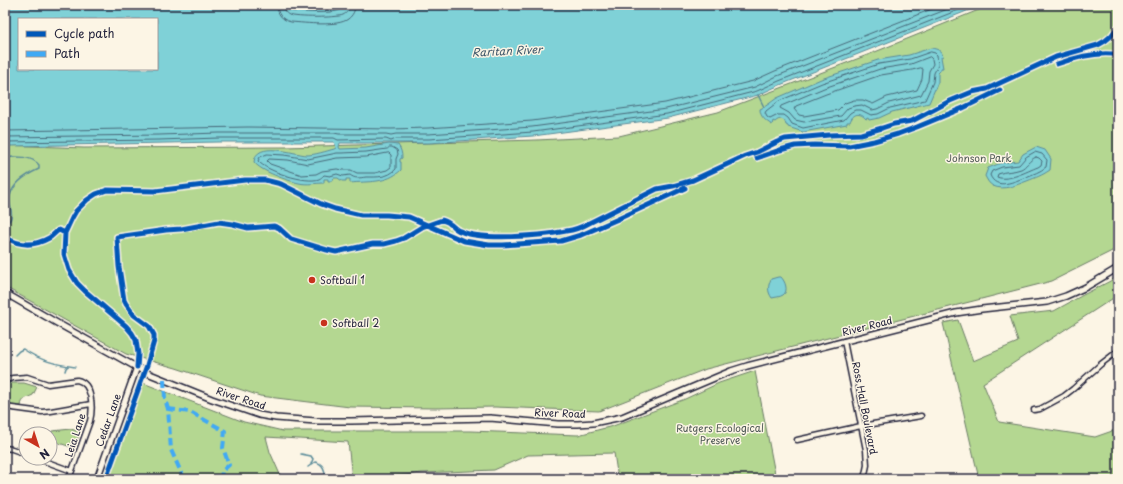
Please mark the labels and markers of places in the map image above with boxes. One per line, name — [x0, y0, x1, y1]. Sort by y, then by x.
place label: Softball 1 — [320, 272, 365, 287]
marker: Softball 1 — [307, 275, 317, 285]
place label: Softball 2 — [332, 315, 379, 330]
marker: Softball 2 — [319, 318, 329, 328]

